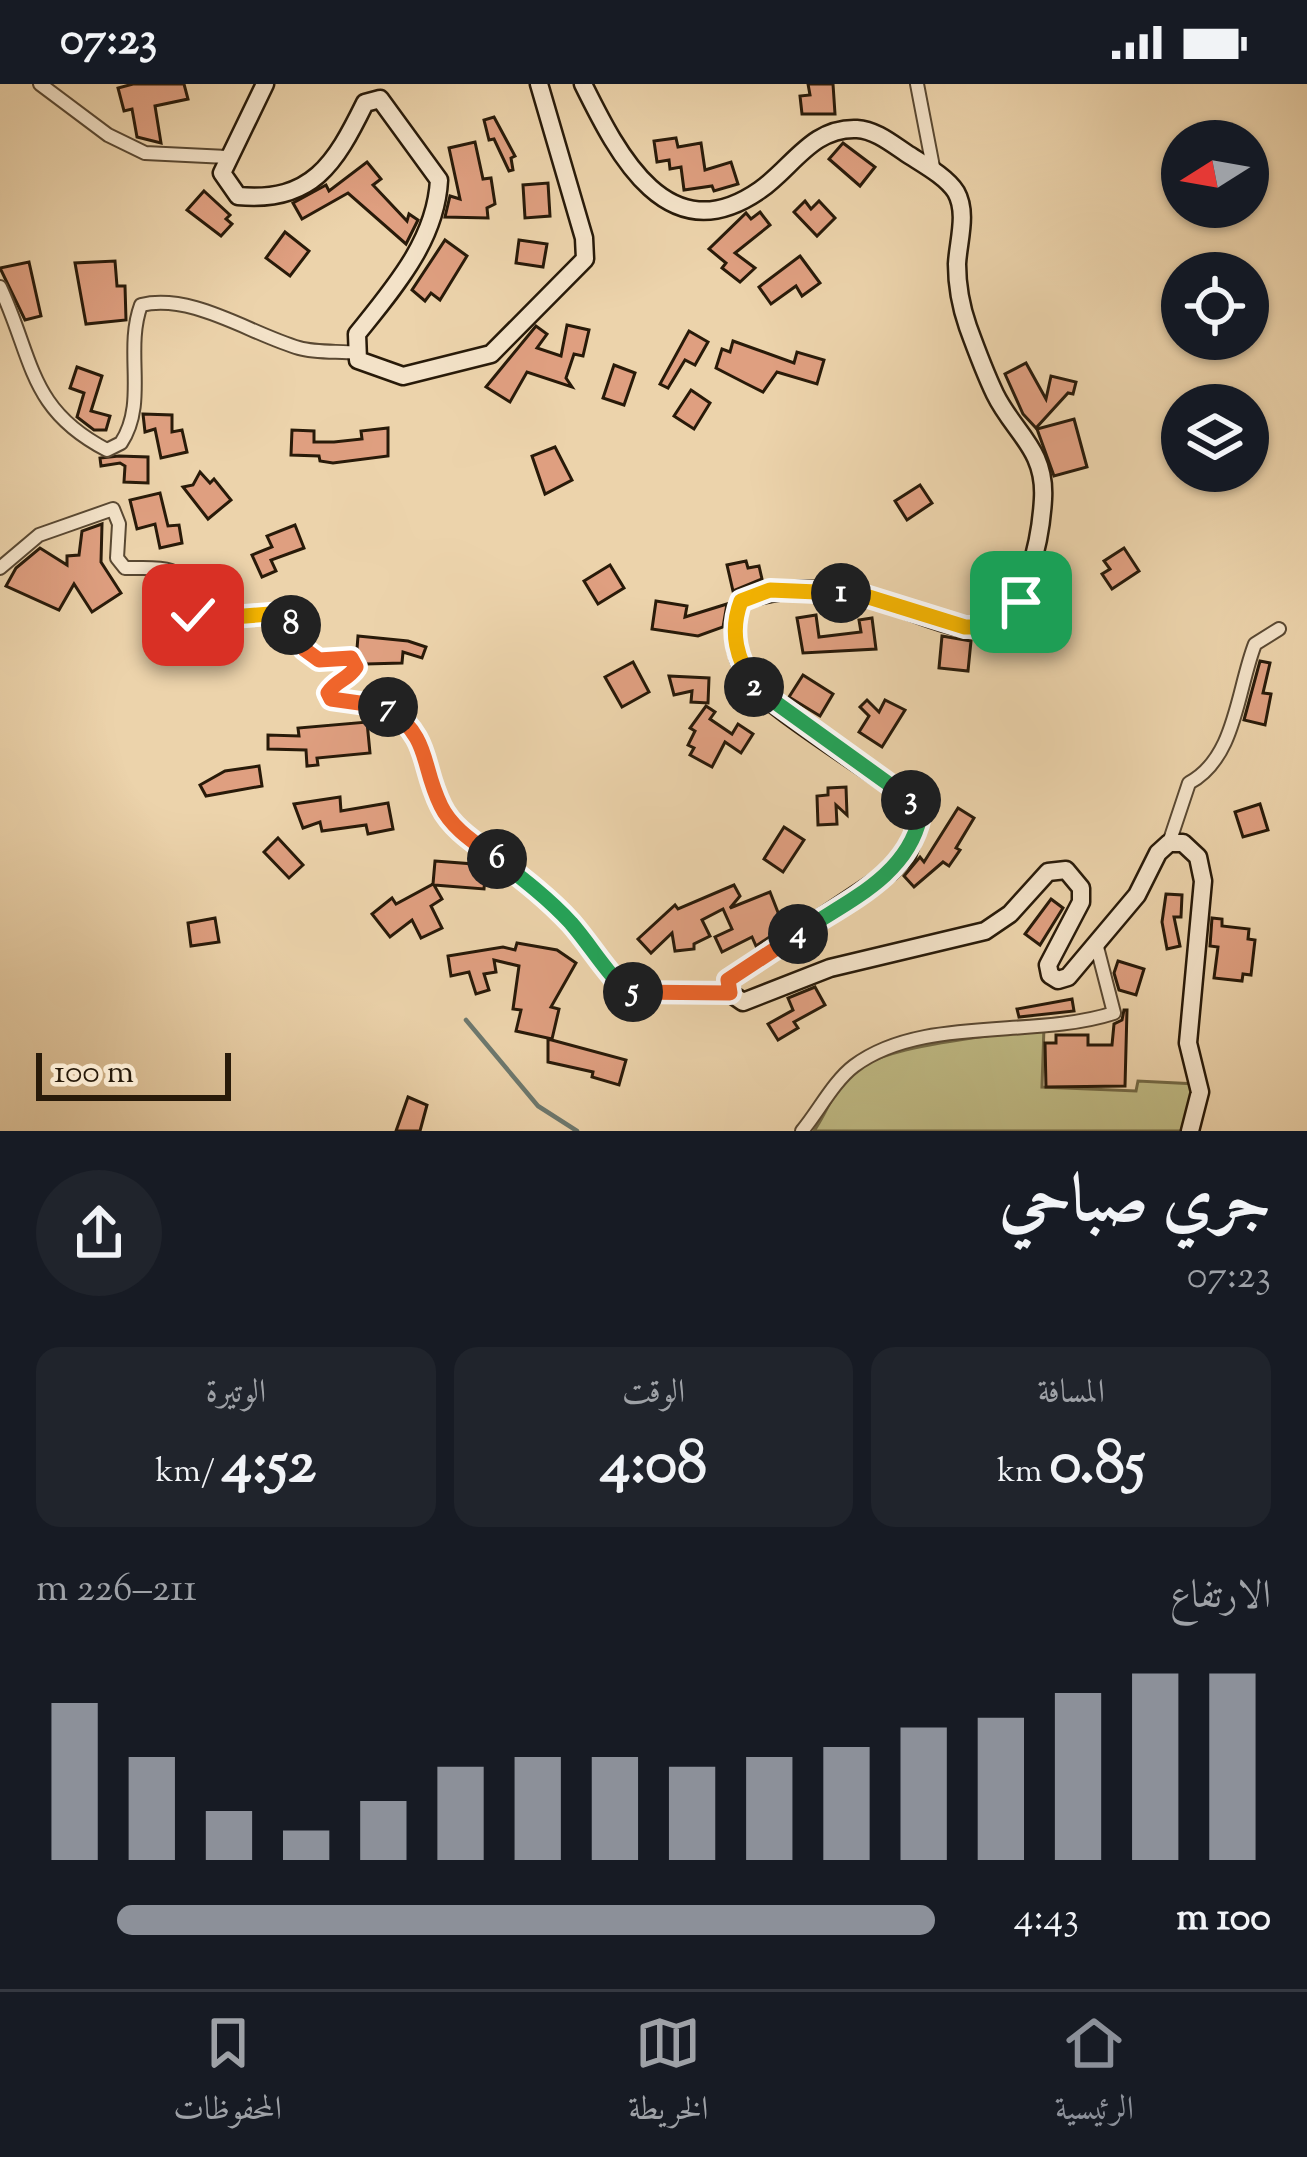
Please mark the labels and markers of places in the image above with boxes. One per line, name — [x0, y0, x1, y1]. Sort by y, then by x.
pin — [970, 551, 1072, 653]
pin: 1 — [811, 563, 871, 623]
pin — [142, 564, 244, 666]
pin: 8 — [261, 595, 321, 655]
pin: 2 — [724, 657, 784, 717]
pin: 7 — [358, 677, 418, 737]
pin: 3 — [881, 770, 941, 830]
pin: 6 — [467, 829, 527, 889]
pin: 4 — [768, 904, 828, 964]
pin: 5 — [603, 962, 663, 1022]

